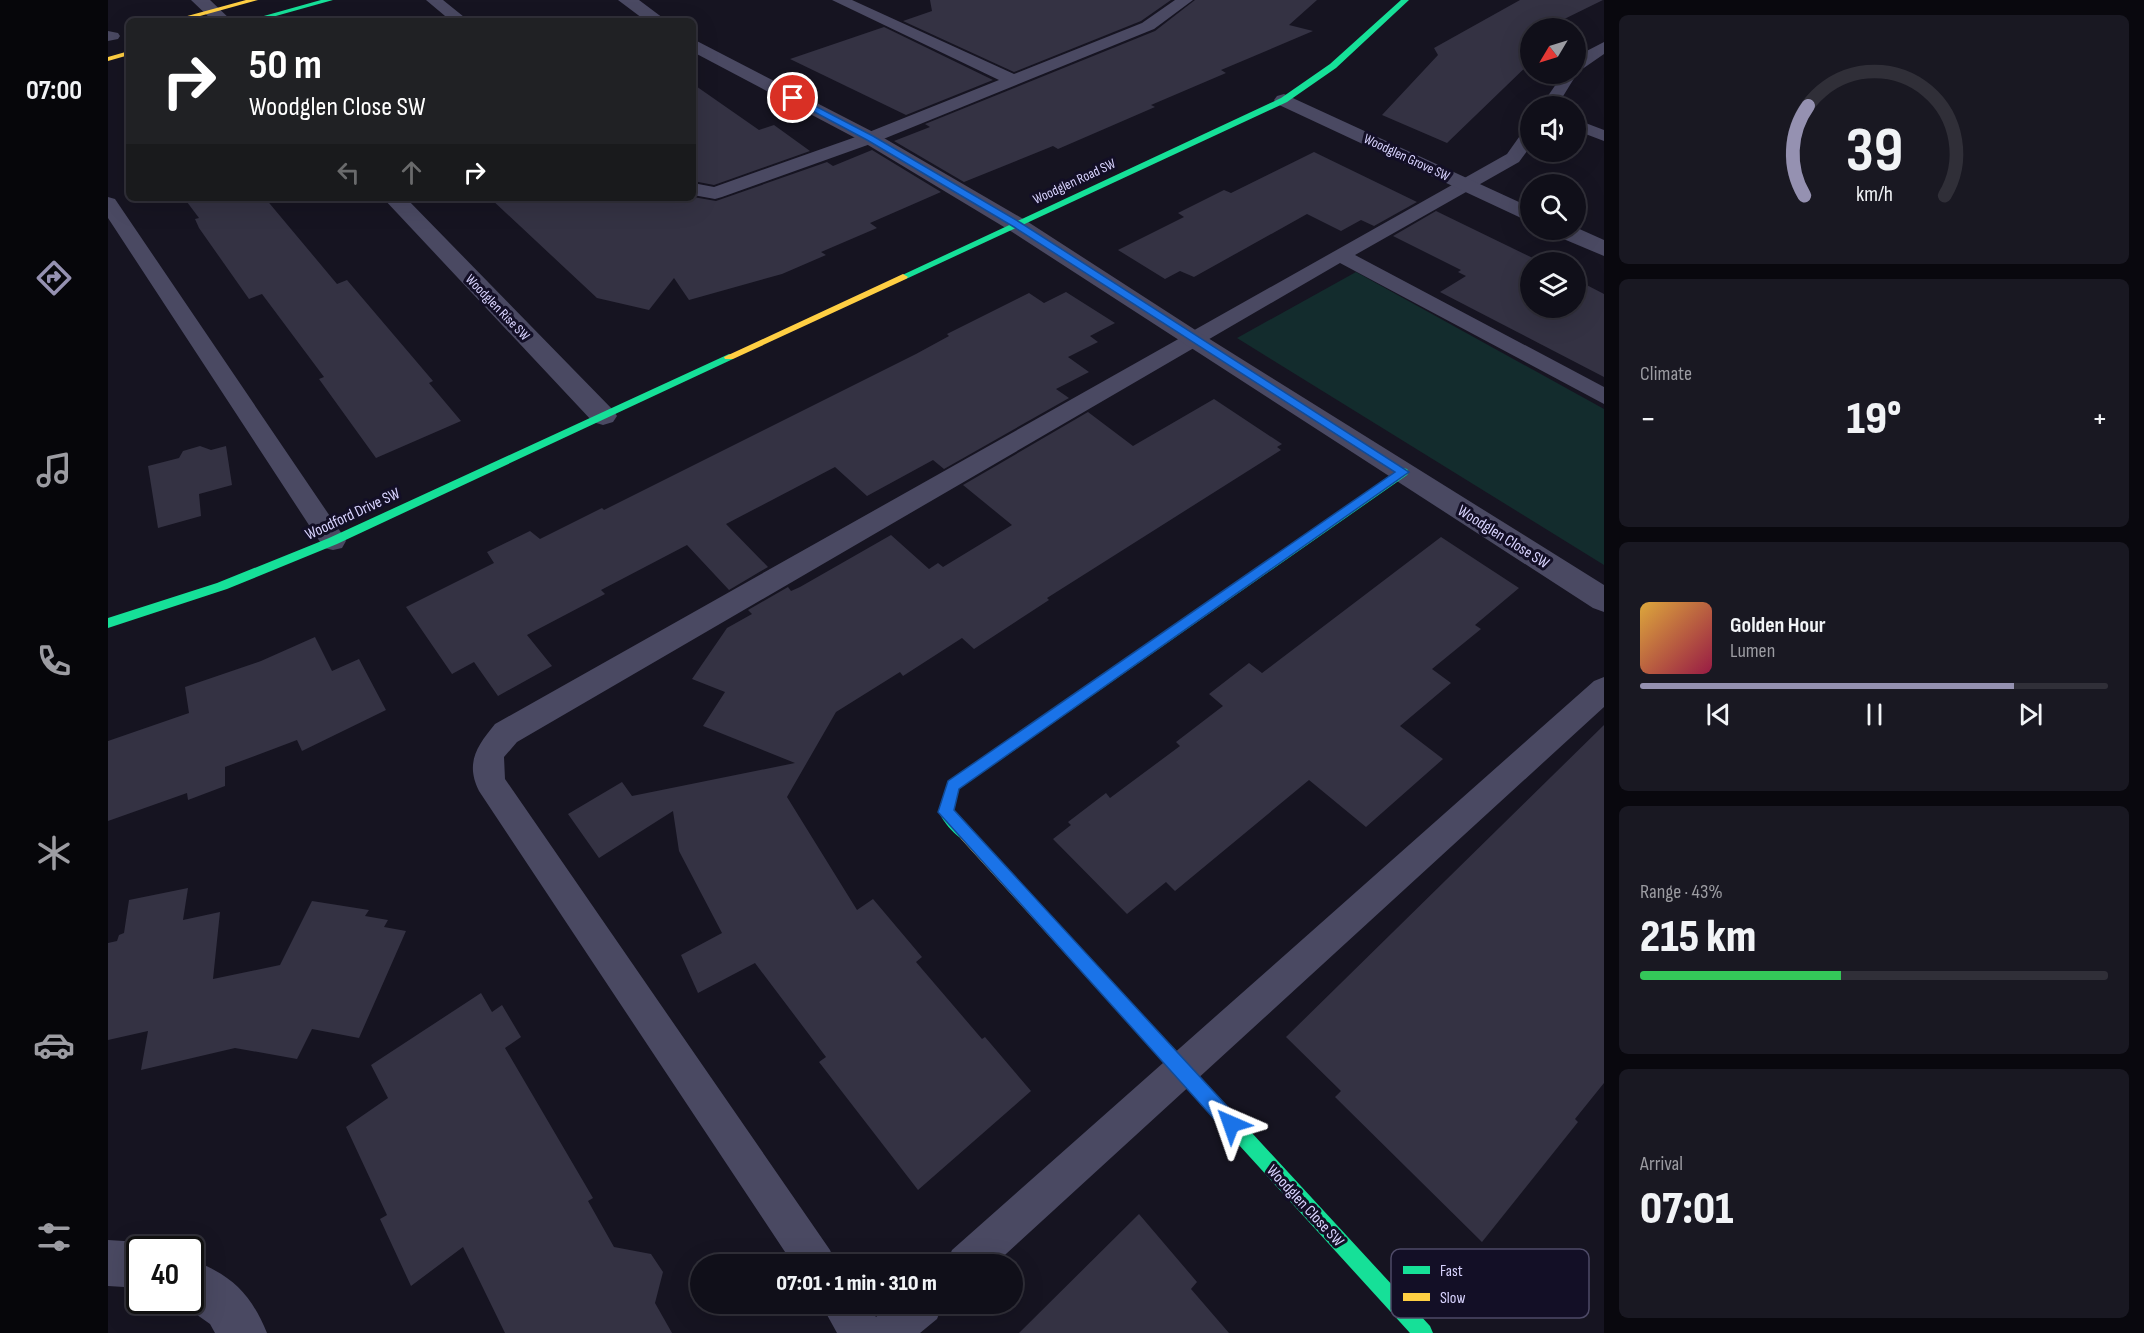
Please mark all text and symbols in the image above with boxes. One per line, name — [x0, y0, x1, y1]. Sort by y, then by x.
north arrow — [1520, 18, 1586, 84]
map controls — [1520, 18, 1586, 318]
text: 50 m — [249, 40, 322, 91]
icon: right — [150, 42, 228, 120]
pin — [767, 72, 818, 123]
text: 07:00 — [26, 75, 82, 107]
icon: arrive — [776, 81, 809, 114]
text: Woodglen Close SW — [249, 91, 426, 123]
button: sound — [1520, 96, 1586, 162]
text: 39 — [1845, 114, 1903, 189]
street label: Woodglen Grove SW — [1361, 130, 1453, 185]
street label: Woodglen Road SW — [1030, 155, 1118, 208]
icon: left — [332, 156, 365, 189]
icon: ahead — [395, 156, 428, 189]
icon: right — [458, 156, 491, 189]
button: search — [1520, 174, 1586, 240]
text: km/h — [1855, 183, 1893, 208]
button: layers — [1520, 252, 1586, 318]
icon: directions — [33, 257, 75, 299]
street label: Woodglen Rise SW — [462, 271, 533, 344]
text: Climate — [1640, 362, 1692, 386]
text: 19° — [1847, 392, 1901, 447]
text: − — [1640, 399, 1656, 439]
text: + — [2092, 399, 2108, 439]
icon: music — [33, 449, 75, 491]
street label: Woodford Drive SW — [302, 484, 404, 545]
street label: Woodglen Close SW — [1454, 501, 1553, 573]
text: Golden Hour — [1730, 612, 1826, 639]
text: Lumen — [1730, 639, 1775, 663]
icon: phone — [33, 640, 75, 682]
icon: previous — [1702, 698, 1735, 731]
icon: pause — [1858, 698, 1891, 731]
icon: next — [2014, 698, 2047, 731]
icon: climate — [33, 832, 75, 874]
text: Range · 43% — [1640, 880, 1723, 904]
text: 215 km — [1640, 910, 1756, 965]
icon: car — [33, 1024, 75, 1066]
position arrow — [1199, 1092, 1263, 1156]
text: Arrival — [1640, 1152, 1683, 1176]
street label: Woodglen Close SW — [1262, 1161, 1348, 1251]
text: 07:01 — [1640, 1182, 1734, 1237]
icon: filters — [33, 1216, 75, 1258]
speed limit sign: 40 — [126, 1236, 204, 1314]
legend — [1391, 1249, 1589, 1318]
text: Fast — [1440, 1262, 1463, 1281]
text: 07:01 · 1 min · 310 m — [776, 1270, 937, 1297]
text: Slow — [1440, 1289, 1465, 1308]

